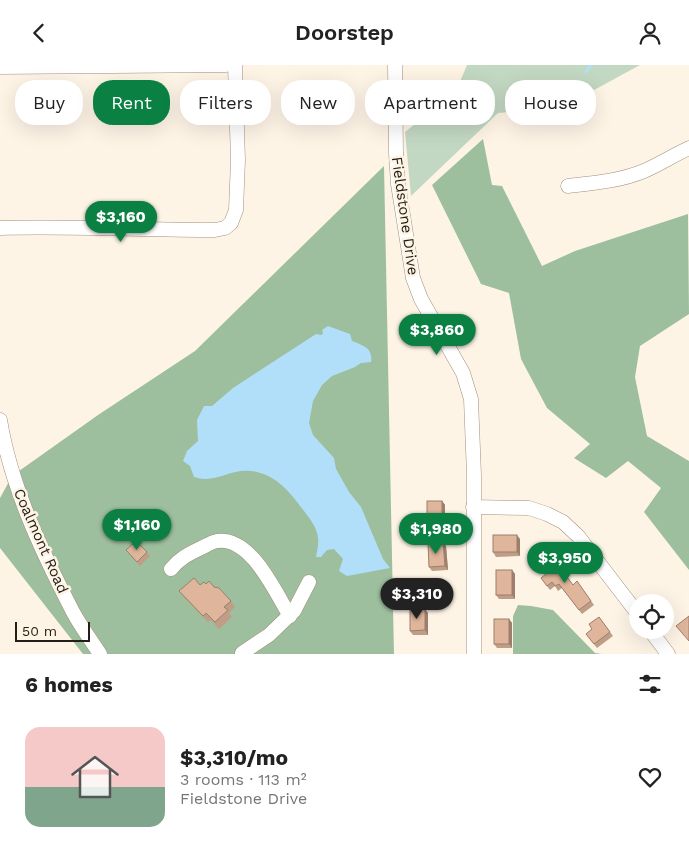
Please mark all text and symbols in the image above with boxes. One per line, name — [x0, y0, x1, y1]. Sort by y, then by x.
icon: back — [25, 19, 53, 47]
icon: person — [636, 19, 664, 47]
text: Doorstep — [295, 20, 394, 45]
chip: Buy — [15, 80, 83, 125]
chip: Rent — [93, 80, 170, 125]
chip: Filters — [180, 80, 271, 125]
chip: New — [281, 80, 355, 125]
chip: Apartment — [365, 80, 495, 125]
chip: House — [505, 80, 596, 125]
street label: Fieldstone Drive — [388, 156, 422, 276]
pin: $3,160 — [80, 201, 162, 243]
text: $3,160 — [96, 207, 146, 226]
pin: $3,860 — [396, 313, 478, 356]
text: $3,860 — [410, 320, 464, 339]
street label: Coalmont Road — [10, 486, 72, 596]
pin: $1,160 — [96, 509, 178, 551]
pin: $1,980 — [395, 513, 477, 555]
text: $1,160 — [113, 515, 161, 534]
text: $1,980 — [410, 519, 462, 538]
pin: $3,950 — [524, 541, 606, 584]
text: $3,950 — [538, 548, 592, 567]
pin: $3,310 — [376, 577, 458, 620]
text: $3,310 — [391, 584, 443, 603]
map controls — [629, 594, 674, 639]
button: locate — [629, 594, 674, 639]
scale bar — [15, 619, 90, 642]
text: 50 m — [22, 623, 57, 639]
icon: filters — [636, 670, 664, 698]
text: 6 homes — [25, 672, 113, 697]
text: $3,310/mo — [180, 745, 288, 770]
icon: home — [65, 747, 125, 807]
icon: heart — [636, 763, 664, 791]
text: 3 rooms · 113 m² — [180, 770, 307, 789]
text: Fieldstone Drive — [180, 789, 307, 808]

